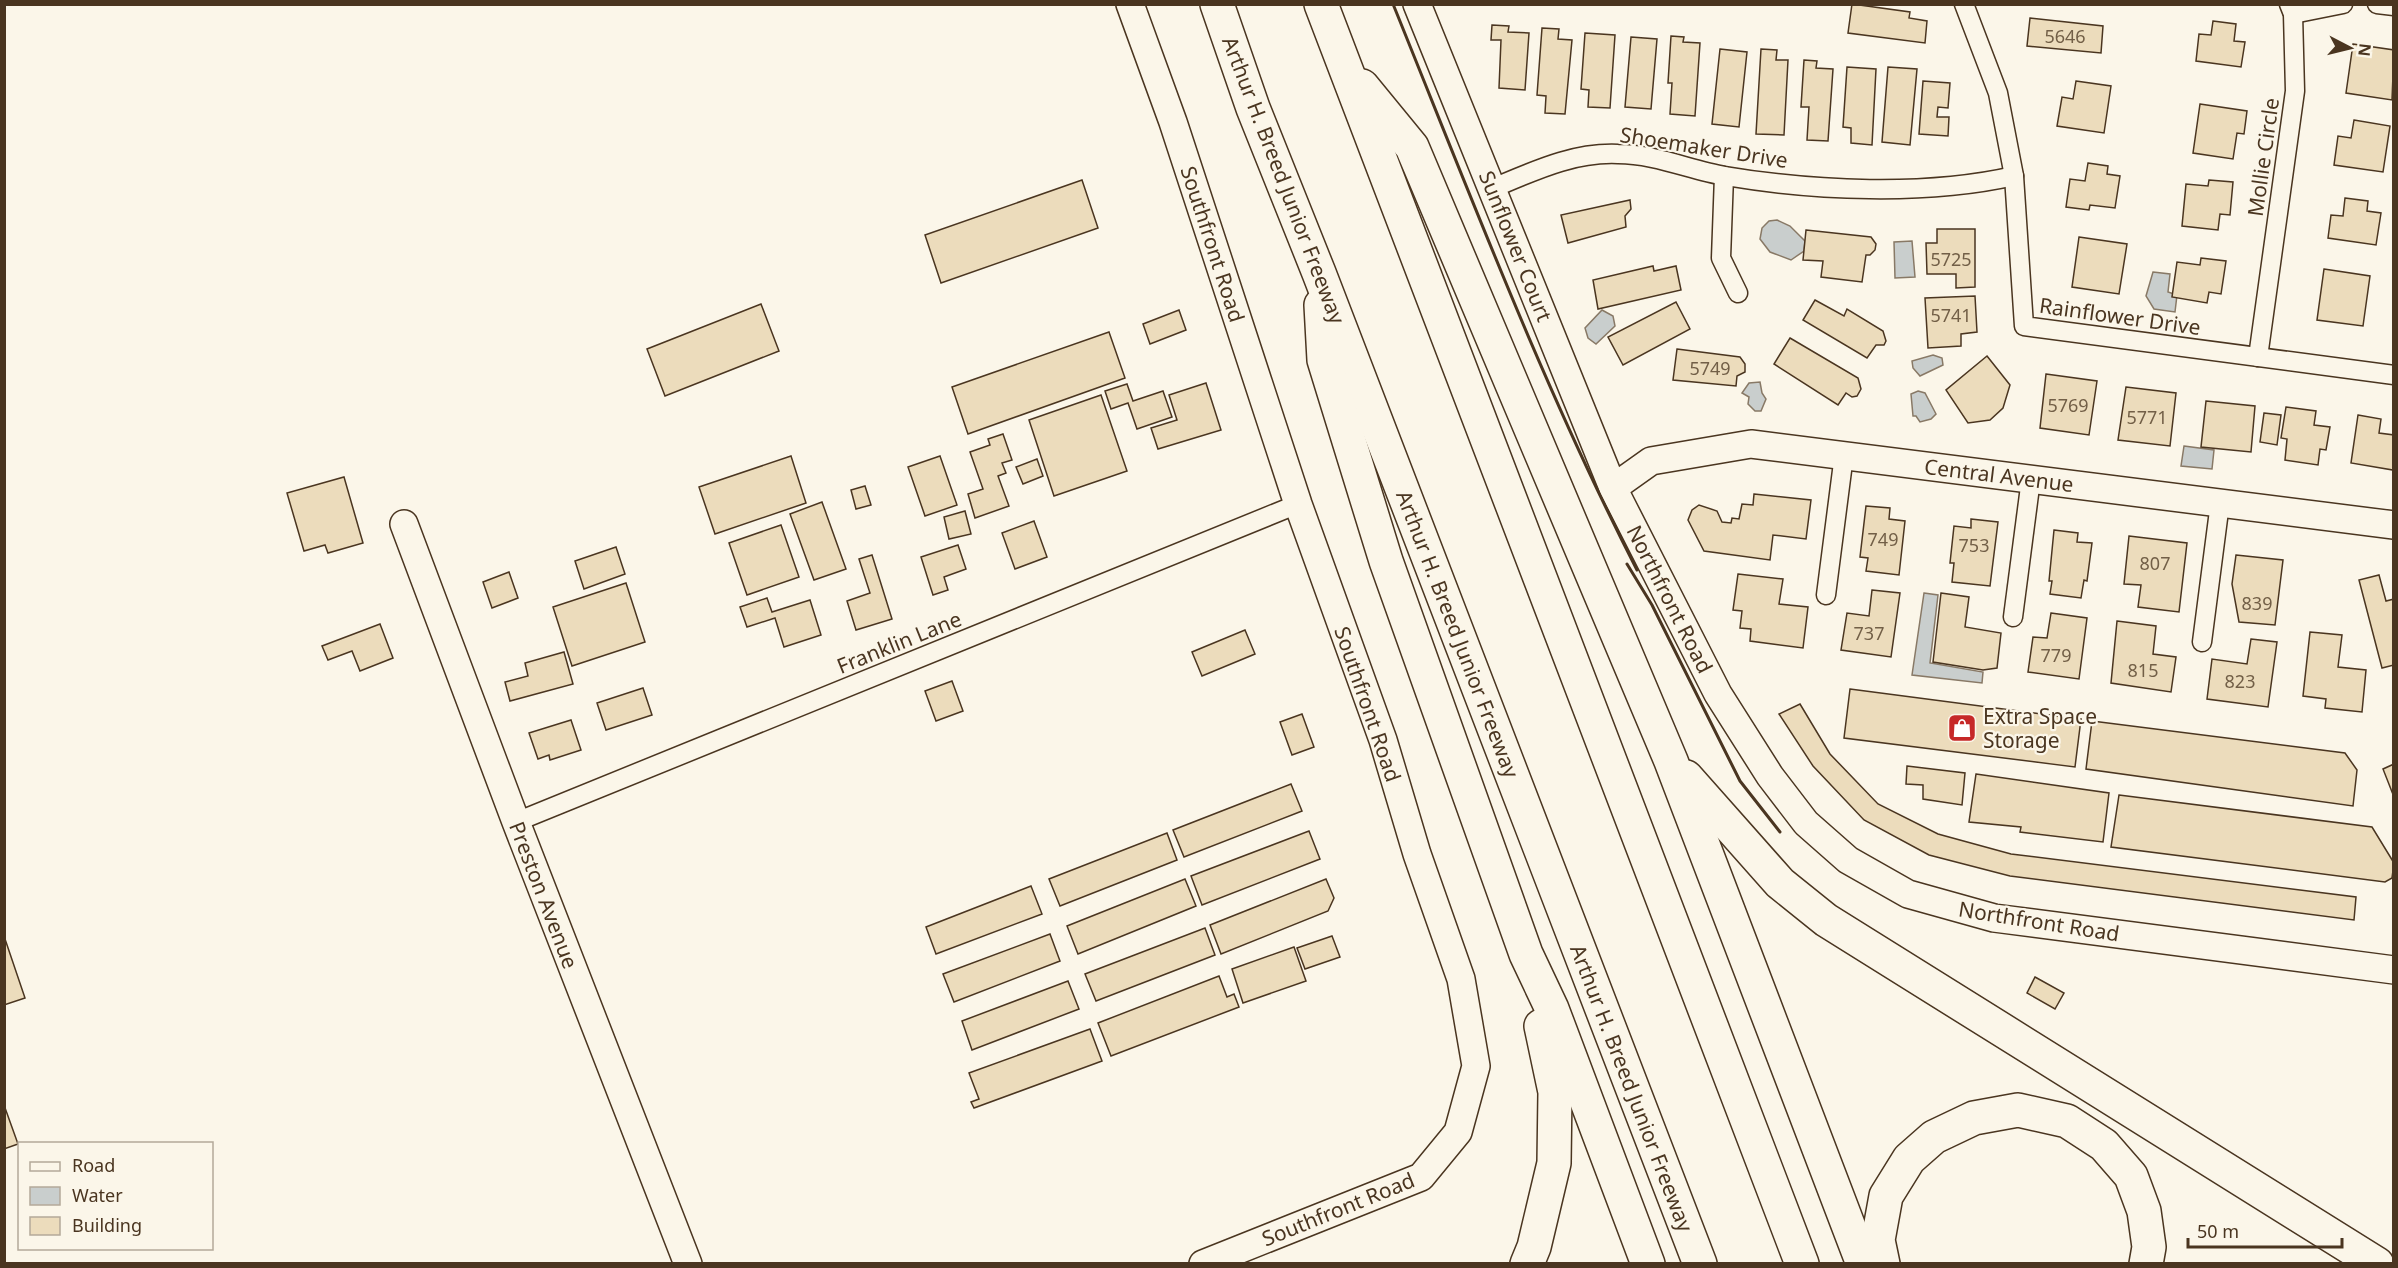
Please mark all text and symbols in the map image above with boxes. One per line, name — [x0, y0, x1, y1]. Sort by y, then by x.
north arrow — [2320, 18, 2380, 78]
house number: 5646 — [2044, 24, 2086, 48]
street label: Arthur H. Breed Junior Freeway — [1216, 32, 1352, 328]
text: N — [2353, 42, 2377, 58]
street label: Mollie Circle — [2241, 96, 2285, 218]
street label: Shoemaker Drive — [1618, 120, 1790, 174]
street label: Southfront Road — [1175, 162, 1251, 326]
street label: Sunflower Court — [1473, 167, 1559, 326]
house number: 5725 — [1930, 247, 1972, 271]
street label: Rainflower Drive — [2038, 291, 2202, 341]
house number: 5741 — [1930, 303, 1972, 327]
house number: 5749 — [1689, 356, 1731, 380]
house number: 5769 — [2047, 393, 2089, 417]
house number: 5771 — [2126, 405, 2168, 429]
street label: Central Avenue — [1923, 452, 2075, 498]
street label: Arthur H. Breed Junior Freeway — [1390, 486, 1526, 782]
street label: Northfront Road — [1621, 520, 1719, 678]
house number: 749 — [1868, 527, 1898, 551]
house number: 753 — [1959, 533, 1989, 557]
house number: 807 — [2140, 551, 2170, 575]
house number: 839 — [2242, 591, 2272, 615]
street label: Franklin Lane — [833, 604, 965, 680]
house number: 737 — [1854, 621, 1884, 645]
street label: Southfront Road — [1328, 623, 1408, 785]
house number: 779 — [2041, 643, 2071, 667]
house number: 815 — [2128, 658, 2158, 682]
house number: 823 — [2225, 669, 2255, 693]
place label: Extra Space Storage — [1983, 702, 2097, 754]
shop icon: Extra Space Storage — [1946, 712, 1978, 744]
street label: Preston Avenue — [503, 817, 585, 973]
street label: Northfront Road — [1957, 894, 2121, 948]
street label: Arthur H. Breed Junior Freeway — [1564, 940, 1700, 1236]
legend — [18, 1142, 213, 1250]
text: Road — [72, 1153, 115, 1177]
street label: Southfront Road — [1257, 1166, 1419, 1252]
text: Water — [72, 1183, 123, 1207]
scale bar — [2188, 1211, 2342, 1249]
text: Building — [72, 1213, 142, 1237]
text: 50 m — [2197, 1219, 2239, 1243]

